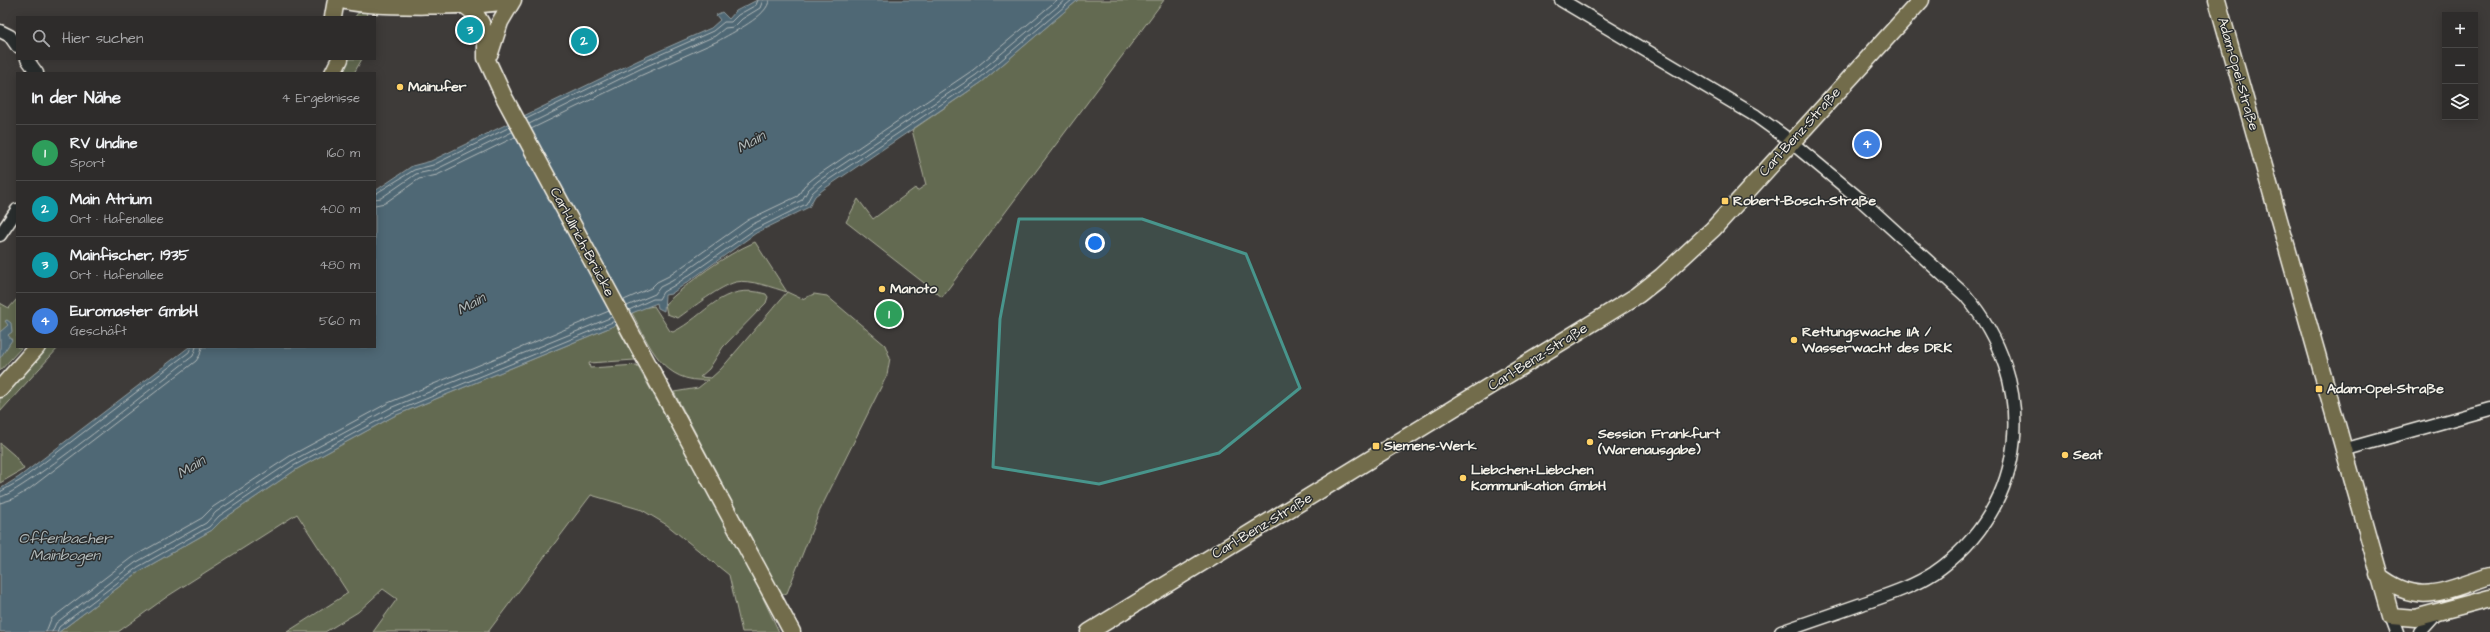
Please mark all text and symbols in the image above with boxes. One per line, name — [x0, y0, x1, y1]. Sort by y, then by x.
map controls — [2442, 12, 2478, 120]
button: + — [2442, 12, 2478, 48]
pin: 3 — [457, 15, 483, 45]
street label: Adam-Opel-Straße — [2212, 15, 2264, 133]
search box — [16, 16, 376, 60]
pin: 2 — [571, 26, 597, 56]
icon: search — [30, 27, 52, 49]
text: Hier suchen — [62, 28, 143, 49]
button: − — [2442, 48, 2478, 84]
place label: Mainufer — [408, 77, 467, 97]
marker: Mainufer — [395, 82, 405, 92]
street label: Carl-Benz-Straße — [1754, 83, 1846, 181]
button: layers — [2442, 84, 2478, 120]
text: In der Nähe — [32, 86, 121, 110]
text: 4 Ergebnisse — [281, 89, 360, 107]
water label: Main — [733, 125, 770, 159]
pin: 4 — [1854, 129, 1880, 159]
text: RV Undine — [70, 133, 138, 154]
text: 1 — [44, 144, 46, 162]
text: 160 m — [327, 144, 360, 162]
text: Sport — [70, 154, 105, 172]
street label: Carl-Ulrich-Brücke — [545, 184, 619, 301]
text: Main Atrium — [70, 189, 151, 210]
place label: Robert-Bosch-Straße — [1733, 191, 1876, 211]
marker: Robert-Bosch-Straße — [1720, 196, 1730, 206]
text: 2 — [41, 200, 49, 218]
text: 400 m — [319, 200, 360, 218]
text: Ort · Hafenallee — [70, 210, 164, 228]
your location — [1085, 233, 1105, 253]
text: Mainfischer, 1935 — [70, 245, 189, 266]
text: 3 — [42, 256, 48, 274]
text: 480 m — [319, 256, 360, 274]
text: Ort · Hafenallee — [70, 266, 164, 284]
place label: Manoto — [890, 279, 937, 299]
marker: Manoto — [877, 284, 887, 294]
water label: Main — [453, 287, 490, 320]
pin: 1 — [876, 299, 902, 329]
text: Euromaster GmbH — [70, 301, 198, 322]
text: 4 — [41, 312, 49, 330]
text: 560 m — [319, 312, 360, 330]
street label: Carl-Benz-Straße — [1484, 318, 1592, 396]
text: Geschäft — [70, 322, 127, 340]
place label: Rettungswache 11A / Wasserwacht des DRK — [1801, 322, 1953, 358]
marker: Rettungswache 11A / Wasserwacht des DRK — [1789, 335, 1799, 345]
place label: Adam-Opel-Straße — [2327, 379, 2444, 399]
marker: Adam-Opel-Straße — [2314, 384, 2324, 394]
place label: Session Frankfurt (Warenausgabe) — [1597, 424, 1721, 461]
place label: Siemens-Werk — [1383, 436, 1477, 456]
marker: Session Frankfurt (Warenausgabe) — [1585, 437, 1595, 447]
marker: Siemens-Werk — [1371, 441, 1381, 451]
place label: Seat — [2072, 445, 2103, 465]
water label: Main — [173, 449, 210, 484]
marker: Seat — [2060, 450, 2070, 460]
place label: Liebchen+Liebchen Kommunikation GmbH — [1471, 460, 1607, 496]
marker: Liebchen+Liebchen Kommunikation GmbH — [1458, 473, 1468, 483]
street label: Carl-Benz-Straße — [1208, 488, 1316, 564]
water label: Offenbacher Mainbogen — [19, 528, 113, 567]

